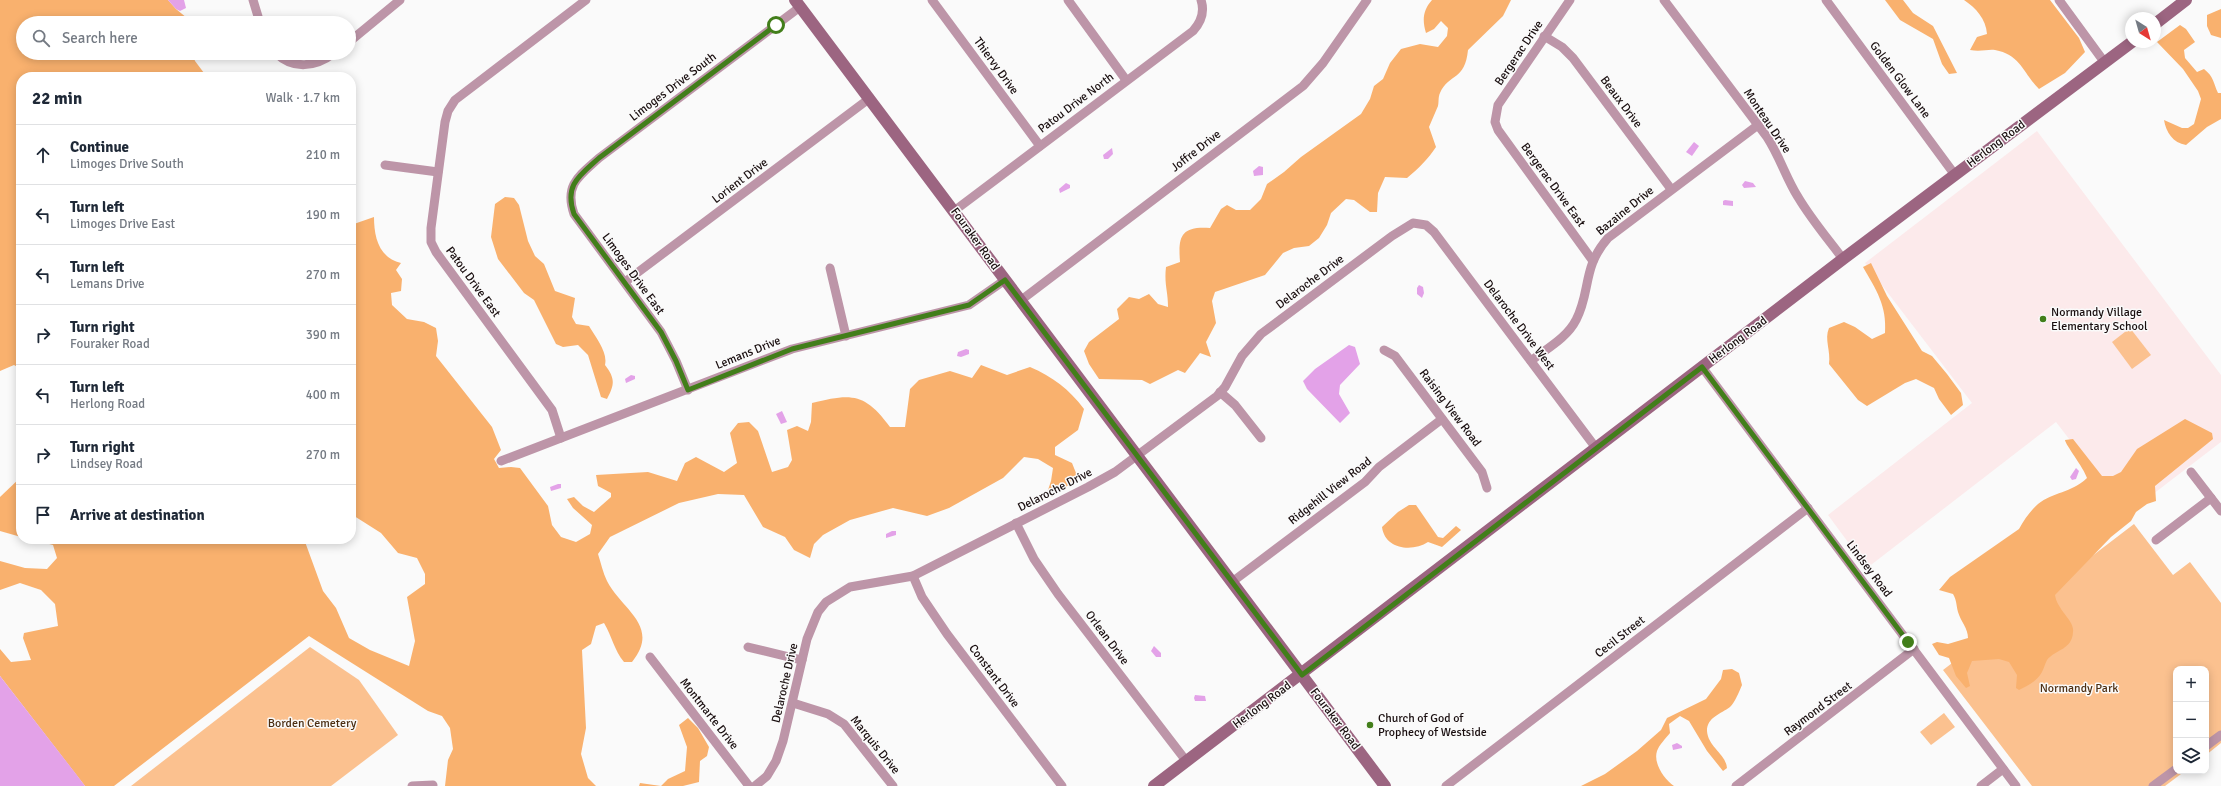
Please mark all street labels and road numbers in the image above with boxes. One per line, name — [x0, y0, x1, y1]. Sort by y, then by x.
street label: Bergerac Drive — [1492, 18, 1546, 88]
street label: Thiervy Drive — [970, 34, 1022, 98]
street label: Golden Glow Lane — [1866, 39, 1934, 121]
street label: Limoges Drive South — [627, 49, 719, 125]
street label: Patou Drive North — [1035, 70, 1117, 136]
street label: Beaux Drive — [1597, 73, 1645, 131]
street label: Monteau Drive — [1740, 86, 1794, 156]
street label: Herlong Road — [1964, 117, 2028, 171]
street label: Joffre Drive — [1168, 127, 1224, 175]
street label: Bergerac Drive East — [1517, 140, 1589, 230]
street label: Lorient Drive — [709, 155, 771, 207]
street label: Bazaine Drive — [1593, 183, 1657, 239]
street label: Fouraker Road — [947, 205, 1003, 273]
street label: Limoges Drive East — [598, 230, 668, 318]
street label: Patou Drive East — [442, 244, 504, 320]
street label: Delaroche Drive — [1273, 251, 1347, 313]
street label: Delaroche Drive West — [1480, 277, 1558, 373]
street label: Herlong Road — [1706, 313, 1770, 367]
street label: Lemans Drive — [713, 333, 783, 373]
street label: Raising View Road — [1416, 366, 1484, 450]
street label: Ridgehill View Road — [1285, 454, 1375, 528]
street label: Delaroche Drive — [1015, 465, 1095, 515]
street label: Lindsey Road — [1843, 538, 1895, 600]
street label: Orlean Drive — [1082, 608, 1132, 668]
street label: Cecil Street — [1592, 613, 1648, 661]
street label: Constant Drive — [965, 641, 1023, 711]
street label: Delaroche Drive — [769, 642, 801, 724]
street label: Montmarte Drive — [676, 675, 742, 753]
street label: Herlong Road — [1230, 678, 1294, 732]
street label: Raymond Street — [1781, 679, 1855, 739]
street label: Fouraker Road — [1307, 685, 1363, 753]
street label: Marquis Drive — [847, 713, 903, 777]

